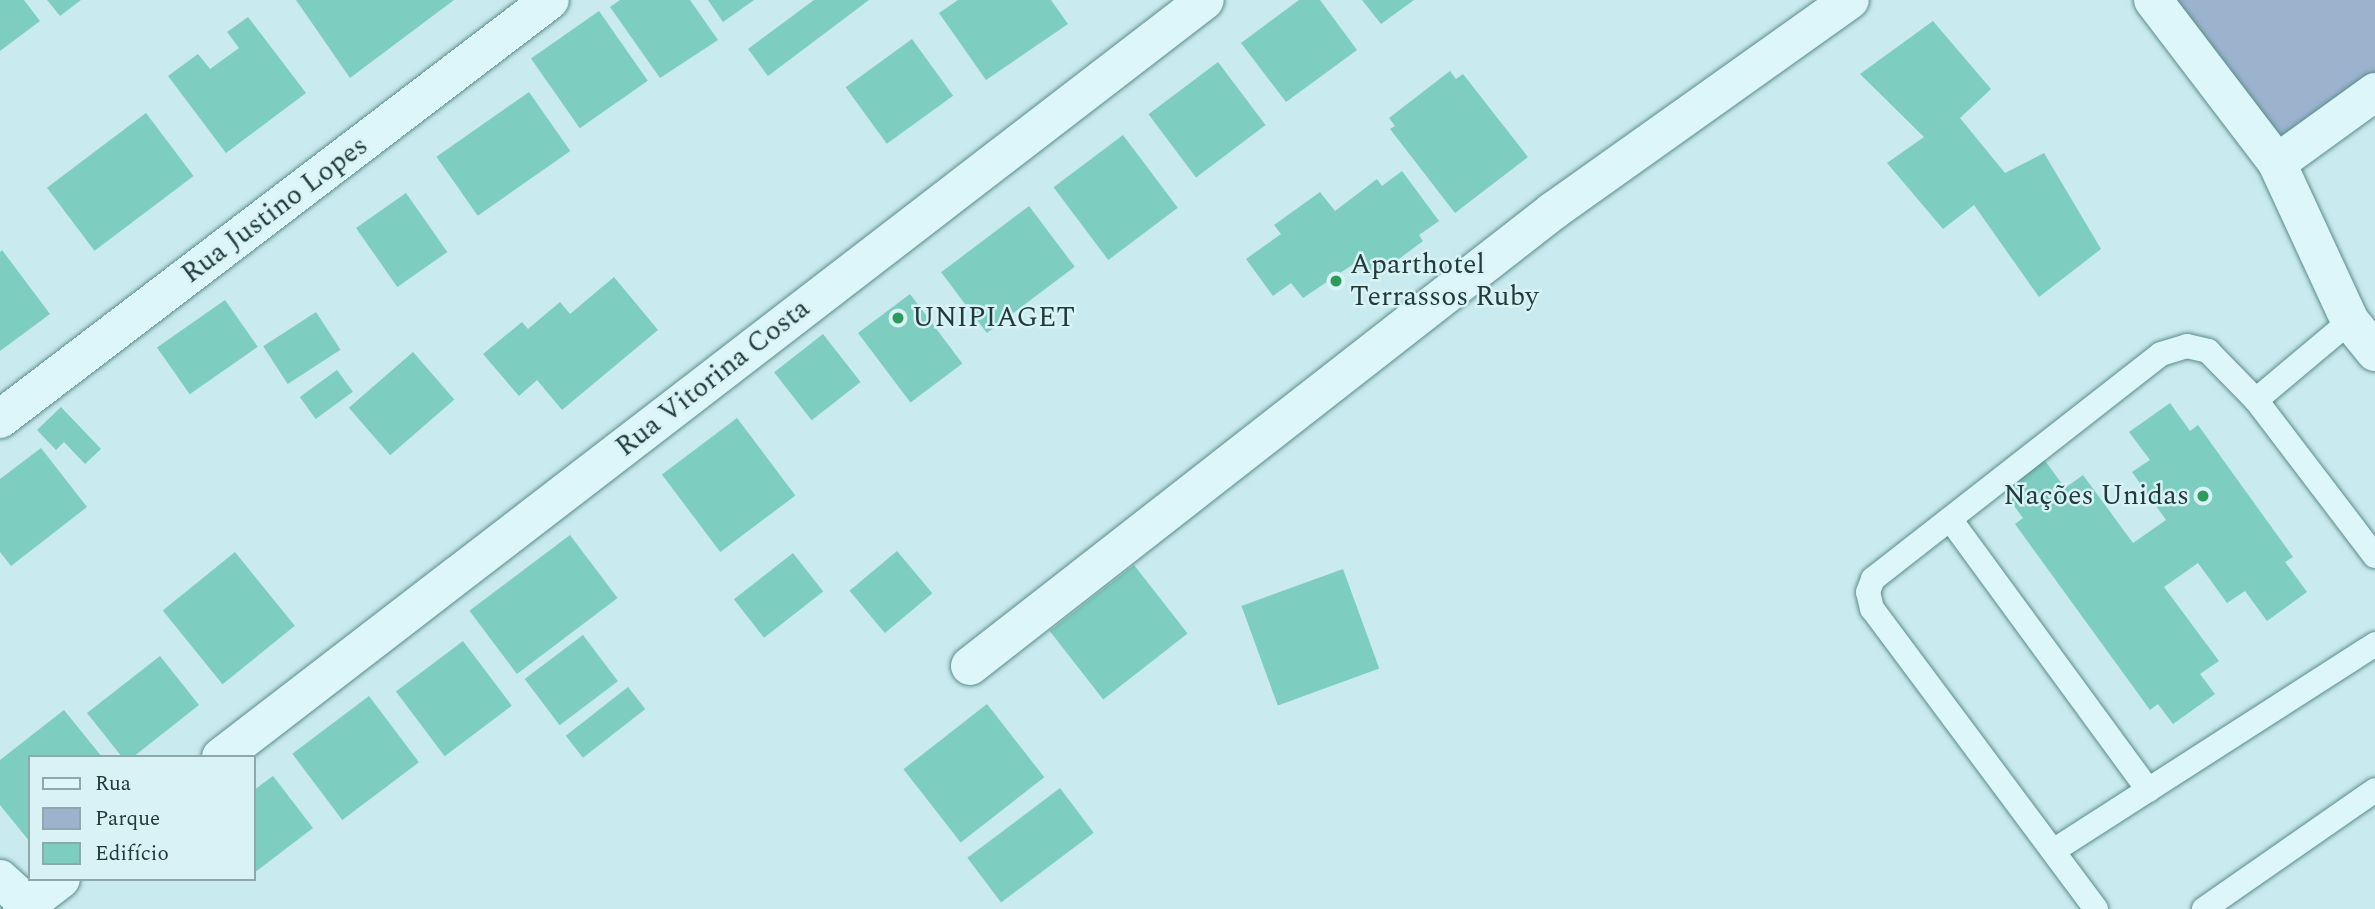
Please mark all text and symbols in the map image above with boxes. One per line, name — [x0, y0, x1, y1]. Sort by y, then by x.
street label: Rua Justino Lopes — [175, 129, 375, 291]
place label: Aparthotel Terrassos Ruby — [1350, 248, 1539, 314]
marker: Aparthotel Terrassos Ruby — [1328, 273, 1344, 289]
street label: Rua Vitorina Costa — [609, 292, 817, 464]
place label: UNIPIAGET — [912, 301, 1075, 335]
marker: UNIPIAGET — [890, 310, 906, 326]
place label: Nações Unidas — [2003, 479, 2189, 513]
marker: Nações Unidas — [2195, 488, 2211, 504]
legend — [28, 755, 256, 881]
text: Rua — [95, 768, 131, 800]
text: Parque — [95, 803, 160, 835]
text: Edifício — [95, 838, 169, 870]

